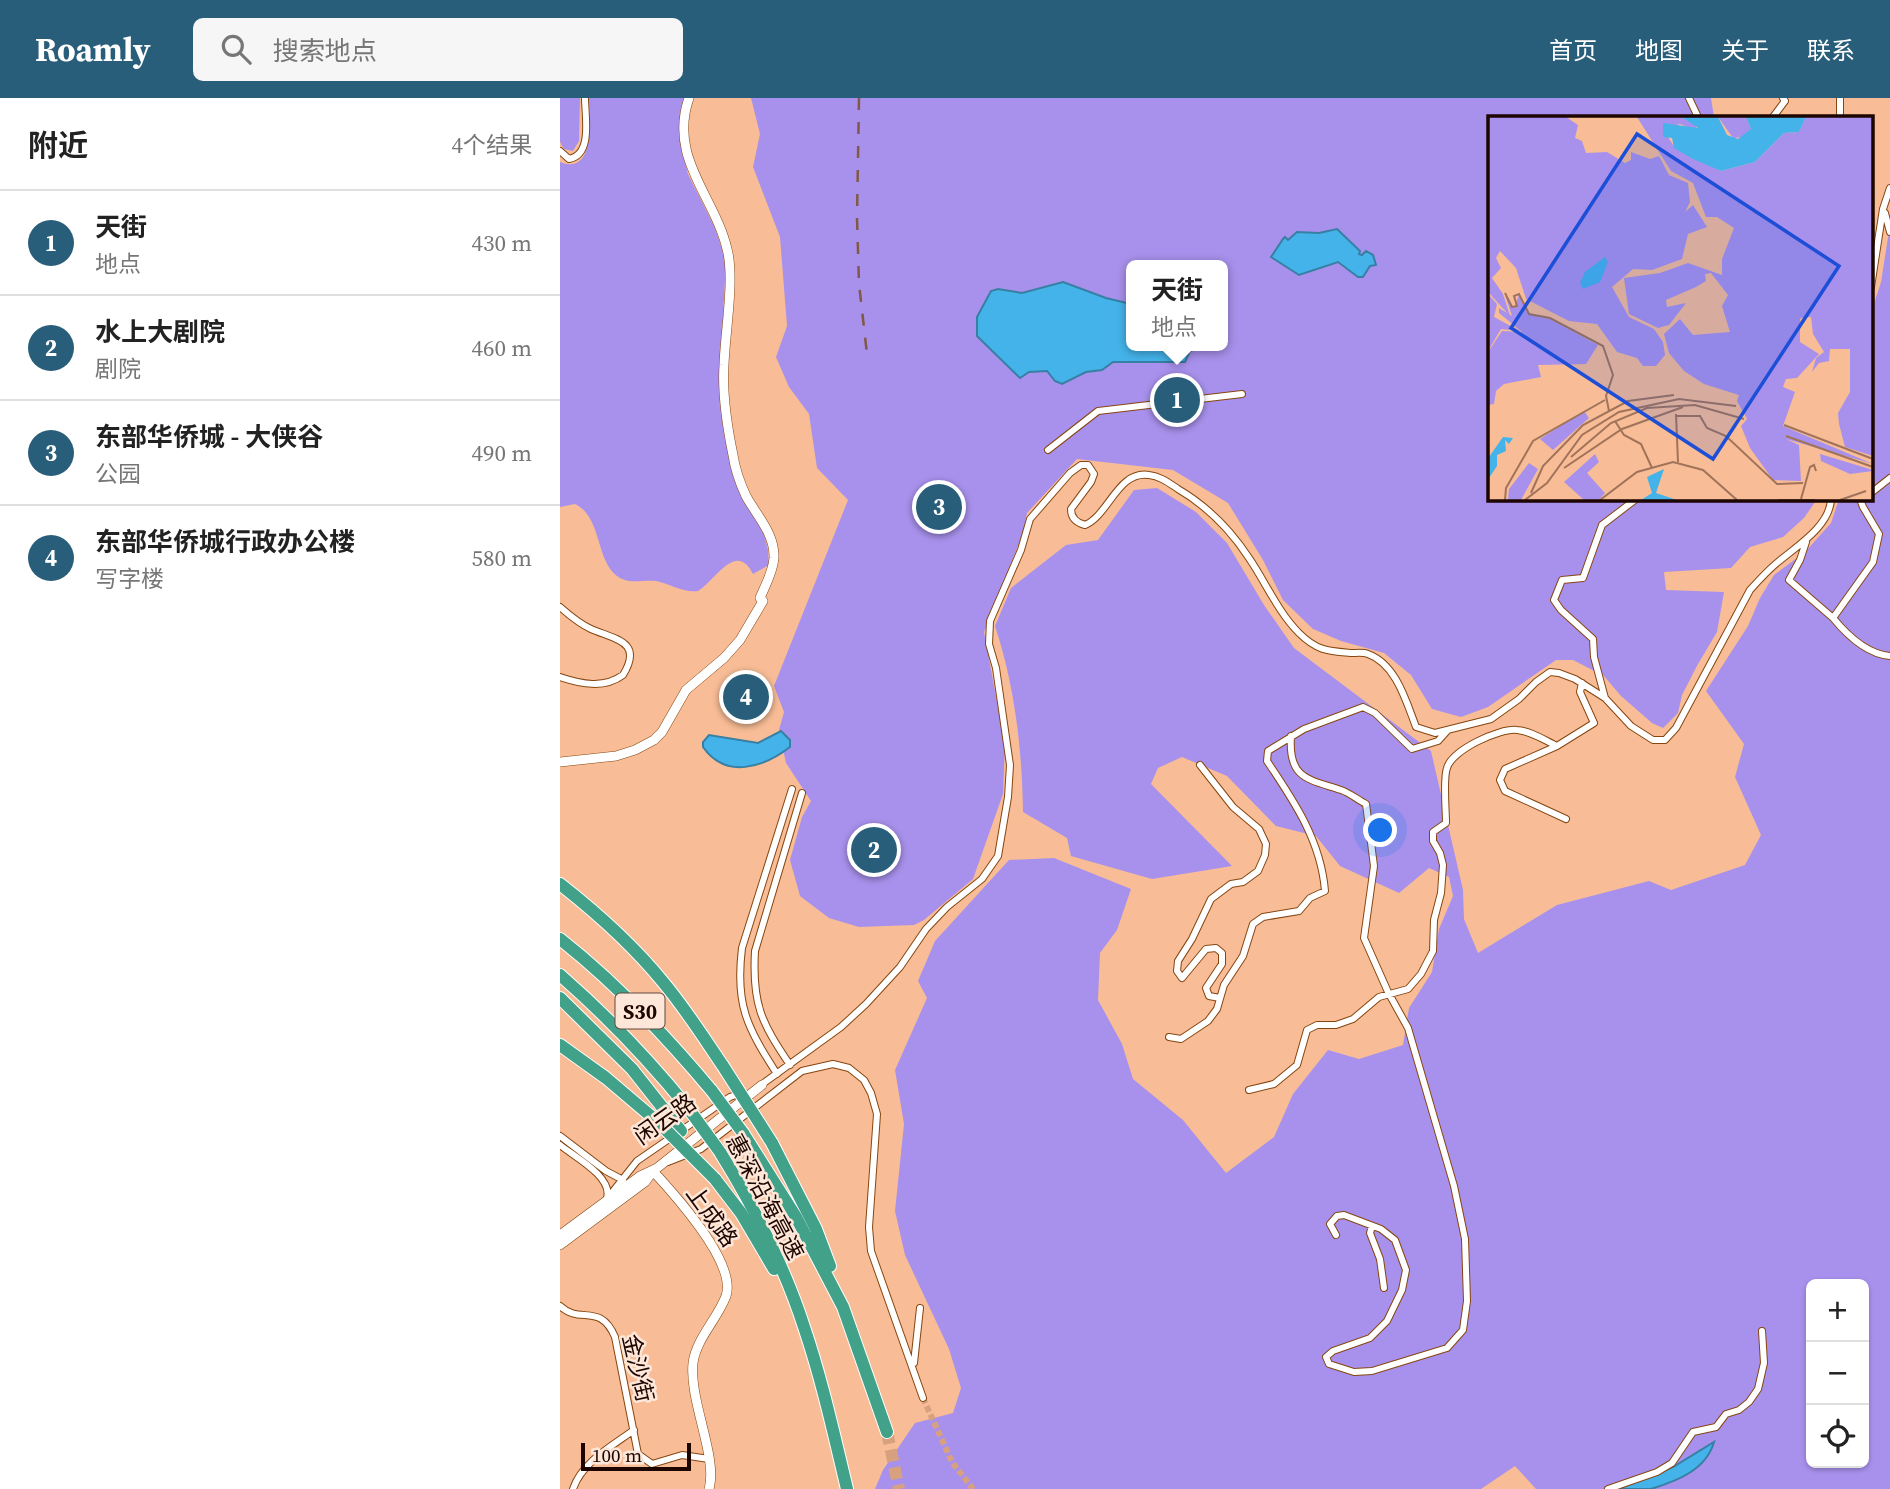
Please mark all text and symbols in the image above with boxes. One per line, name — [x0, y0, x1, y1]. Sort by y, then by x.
search box — [193, 18, 683, 81]
text: Roamly — [35, 27, 151, 72]
icon: search — [217, 30, 255, 68]
text: 搜索地点 — [273, 33, 377, 69]
text: 首页 — [1549, 34, 1597, 67]
text: 地图 — [1635, 34, 1683, 67]
text: 关于 — [1721, 34, 1769, 67]
text: 联系 — [1807, 34, 1855, 67]
inset map — [1488, 116, 1872, 500]
text: 附近 — [28, 125, 88, 166]
text: 4个结果 — [452, 129, 532, 161]
text: 天街 — [95, 209, 147, 245]
text: 1 — [45, 227, 57, 259]
text: 430 m — [471, 227, 532, 259]
text: 地点 — [95, 248, 141, 280]
popup — [1126, 260, 1228, 351]
text: 天街 — [1151, 272, 1203, 308]
text: 地点 — [1151, 311, 1197, 343]
text: 水上大剧院 — [95, 314, 225, 350]
text: 2 — [45, 332, 57, 364]
text: 460 m — [471, 332, 532, 364]
text: 剧院 — [95, 353, 141, 385]
pin: 1 — [1154, 374, 1200, 426]
text: 东部华侨城 - 大侠谷 — [95, 419, 323, 455]
text: 3 — [45, 437, 57, 469]
text: 490 m — [471, 437, 532, 469]
text: 公园 — [95, 458, 141, 490]
pin: 3 — [916, 481, 962, 533]
text: 东部华侨城行政办公楼 — [95, 524, 355, 560]
text: 4 — [45, 542, 57, 574]
text: 580 m — [471, 542, 532, 574]
text: 写字楼 — [95, 563, 164, 595]
pin: 4 — [723, 671, 769, 723]
your location — [1363, 813, 1397, 847]
pin: 2 — [851, 824, 897, 876]
road number: S30 — [616, 993, 664, 1028]
street label: 闲云路 — [628, 1086, 702, 1152]
street label: 惠深沿海高速 — [718, 1129, 812, 1265]
street label: 上成路 — [679, 1179, 745, 1253]
map controls — [1806, 1279, 1869, 1468]
button: + — [1806, 1279, 1869, 1342]
street label: 金沙街 — [615, 1331, 661, 1405]
button: − — [1806, 1342, 1869, 1405]
button: locate — [1806, 1405, 1869, 1468]
scale bar — [581, 1440, 691, 1472]
text: 100 m — [592, 1442, 642, 1468]

